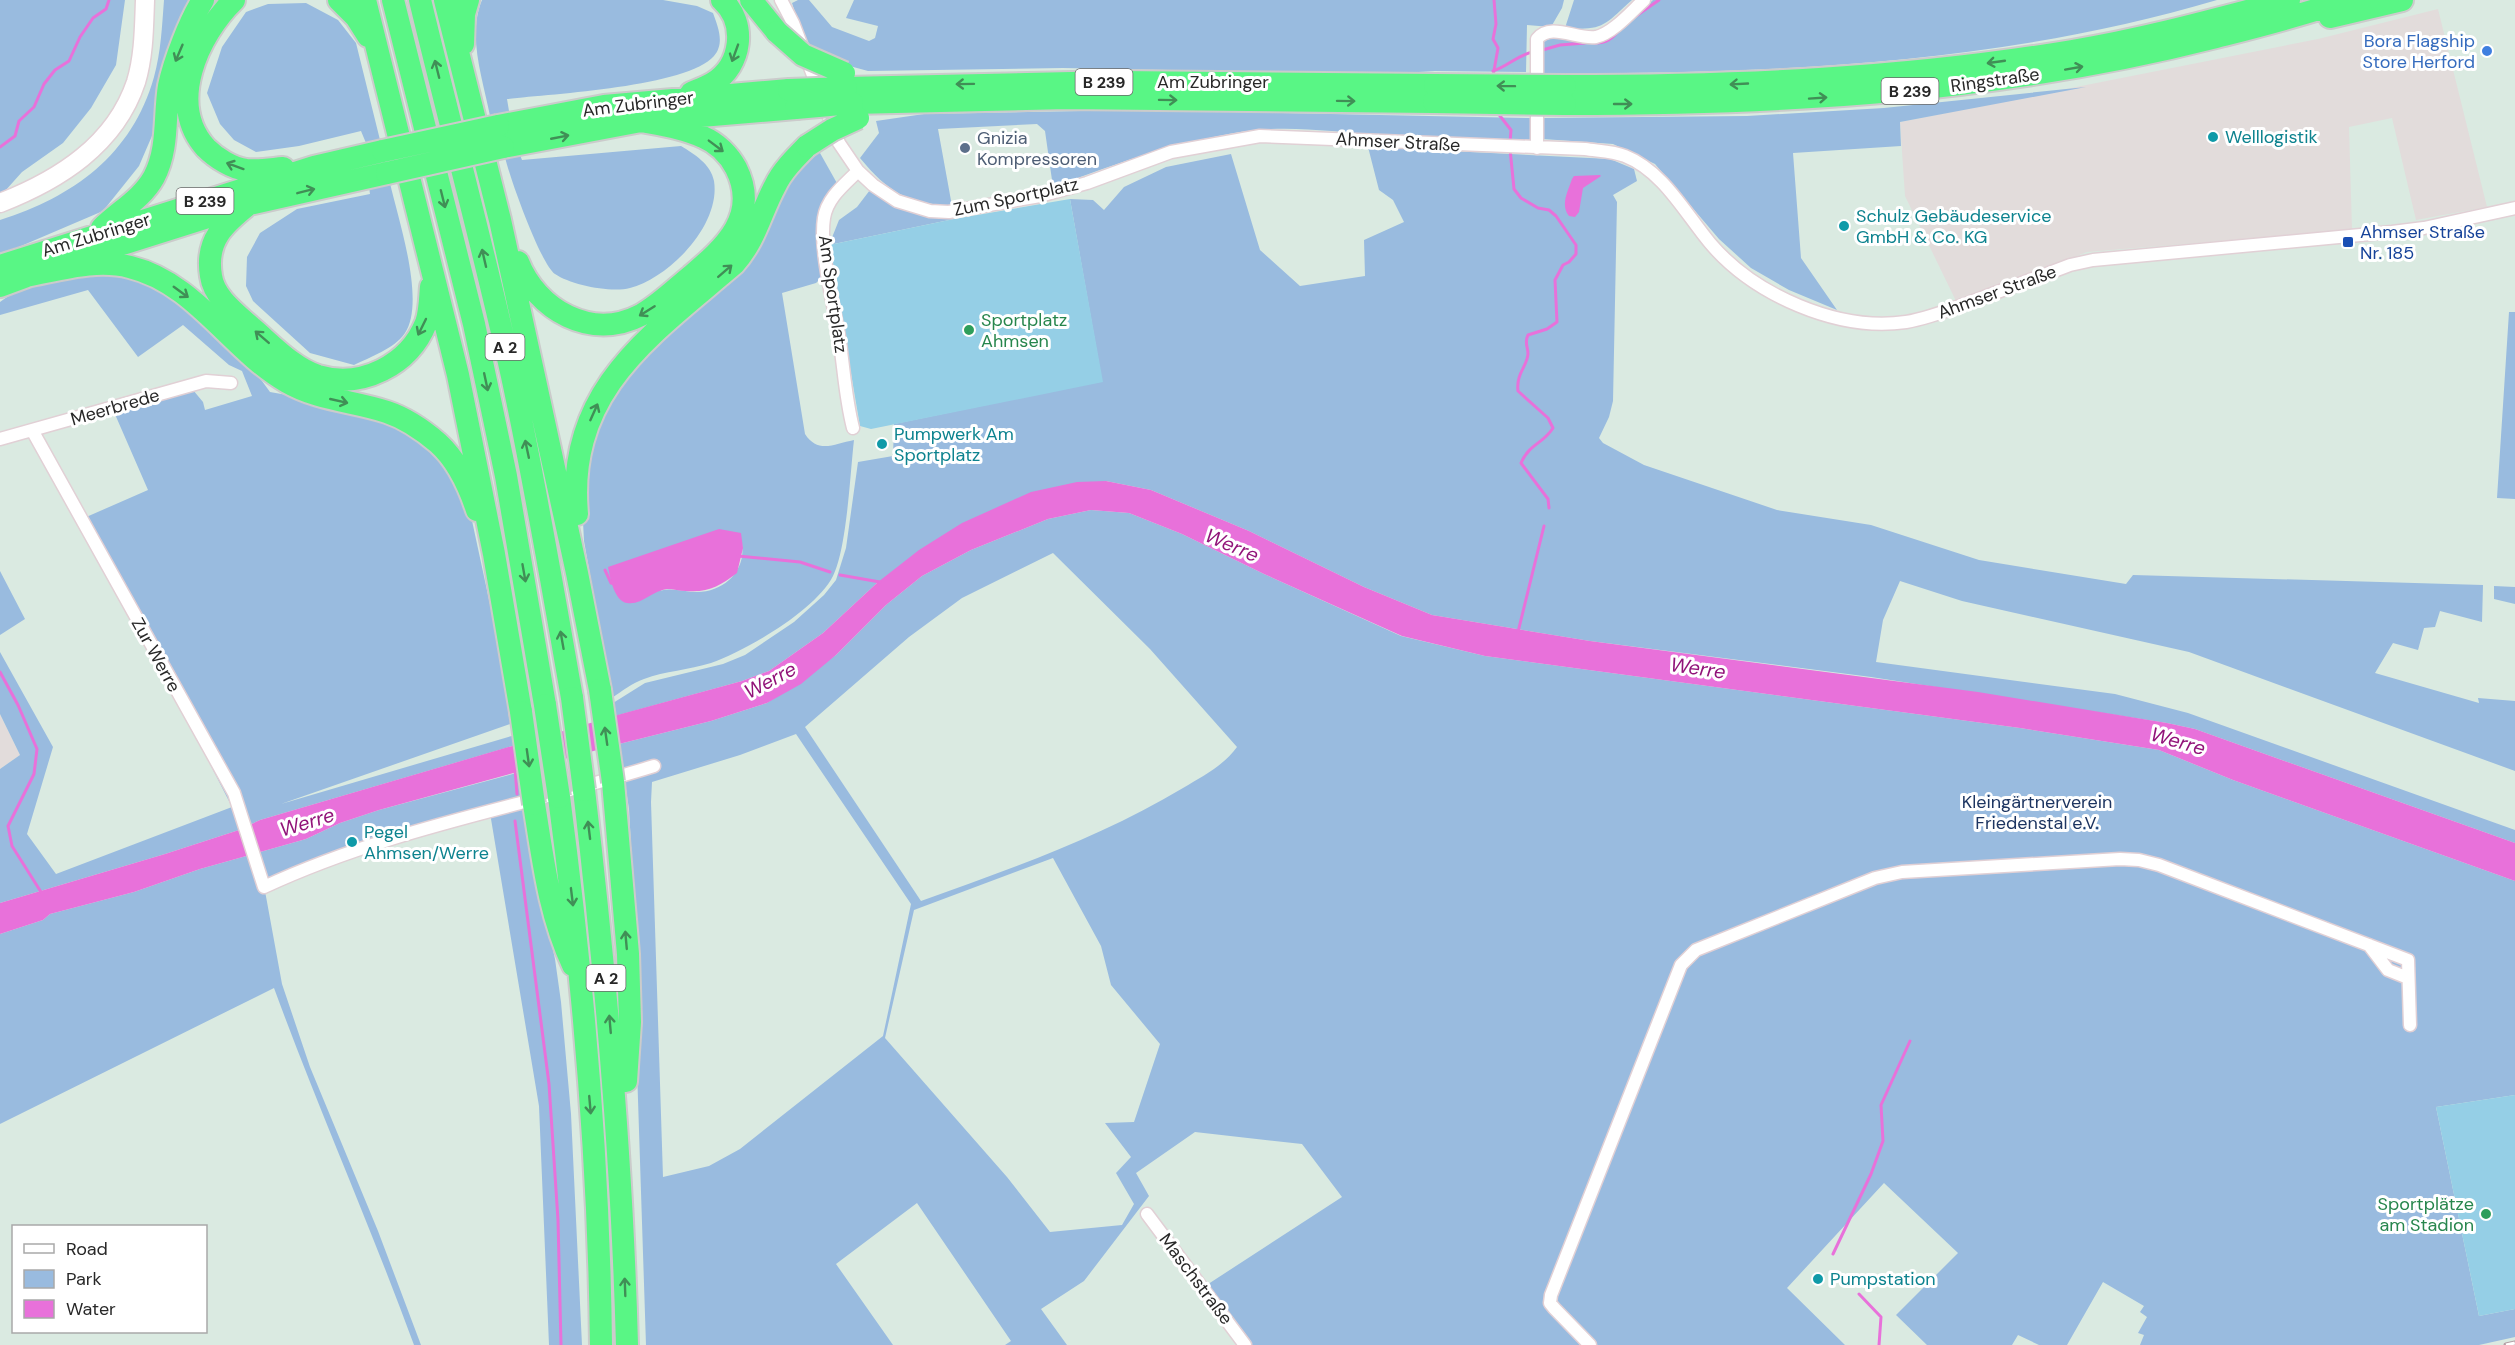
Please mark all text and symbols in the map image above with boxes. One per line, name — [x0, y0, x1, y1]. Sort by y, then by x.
place label: Bora Flagship Store Herford — [2363, 29, 2475, 74]
one-way arrow — [729, 43, 740, 61]
one-way arrow — [173, 44, 184, 62]
marker: Bora Flagship Store Herford — [2480, 44, 2494, 58]
one-way arrow — [1987, 56, 2006, 67]
one-way arrow — [430, 60, 442, 79]
street label: Ringstraße — [1949, 62, 2041, 98]
one-way arrow — [2064, 62, 2083, 73]
road number: B 239 — [1076, 69, 1132, 95]
street label: Am Zubringer — [1157, 70, 1269, 94]
one-way arrow — [955, 78, 975, 90]
road number: B 239 — [1882, 78, 1938, 104]
one-way arrow — [1730, 79, 1750, 90]
one-way arrow — [1497, 80, 1517, 92]
street label: Am Zubringer — [581, 85, 695, 123]
one-way arrow — [1807, 92, 1827, 103]
one-way arrow — [1157, 94, 1177, 105]
one-way arrow — [1335, 95, 1355, 107]
one-way arrow — [1613, 98, 1633, 110]
place label: Welllogistik — [2225, 125, 2318, 149]
place label: Gnizia Kompressoren — [977, 126, 1097, 171]
street label: Ahmser Straße — [1335, 127, 1461, 157]
marker: Welllogistik — [2206, 130, 2220, 144]
one-way arrow — [550, 131, 569, 142]
one-way arrow — [707, 139, 723, 152]
marker: Gnizia Kompressoren — [958, 141, 972, 155]
one-way arrow — [227, 160, 245, 171]
street label: Zum Sportplatz — [951, 172, 1081, 222]
one-way arrow — [296, 184, 315, 196]
road number: B 239 — [176, 188, 234, 214]
one-way arrow — [438, 189, 450, 208]
place label: Schulz Gebäudeservice GmbH & Co. KG — [1856, 204, 2051, 249]
street label: Am Zubringer — [39, 207, 153, 263]
marker: Schulz Gebäudeservice GmbH & Co. KG — [1837, 219, 1851, 233]
place label: Ahmser Straße Nr. 185 — [2360, 220, 2485, 265]
street label: Am Sportplatz — [813, 233, 853, 355]
marker: Ahmser Straße Nr. 185 — [2341, 235, 2355, 249]
one-way arrow — [478, 249, 490, 268]
street label: Ahmser Straße — [1934, 259, 2060, 325]
one-way arrow — [717, 264, 732, 278]
one-way arrow — [173, 286, 189, 298]
one-way arrow — [639, 305, 656, 317]
place label: Sportplatz Ahmsen — [981, 308, 1067, 353]
one-way arrow — [416, 318, 428, 336]
marker: Sportplatz Ahmsen — [962, 323, 976, 337]
one-way arrow — [255, 330, 270, 344]
road number: A 2 — [486, 334, 524, 360]
one-way arrow — [481, 371, 492, 391]
street label: Meerbrede — [68, 383, 162, 431]
one-way arrow — [329, 395, 348, 407]
one-way arrow — [589, 404, 600, 422]
place label: Pumpwerk Am Sportplatz — [894, 422, 1014, 467]
marker: Pumpwerk Am Sportplatz — [875, 437, 889, 451]
one-way arrow — [521, 439, 532, 459]
water label: Werre — [1201, 522, 1263, 568]
one-way arrow — [519, 563, 530, 582]
street label: Zur Werre — [126, 614, 186, 696]
one-way arrow — [556, 631, 567, 651]
water label: Werre — [1669, 651, 1727, 685]
water label: Werre — [739, 655, 801, 705]
water label: Werre — [2148, 721, 2208, 761]
one-way arrow — [601, 727, 612, 747]
one-way arrow — [522, 748, 533, 767]
park label: Kleingärtnerverein Friedenstal e.V. — [1962, 790, 2112, 835]
water label: Werre — [277, 801, 337, 843]
place label: Pegel Ahmsen/Werre — [364, 820, 489, 865]
one-way arrow — [583, 821, 594, 841]
marker: Pegel Ahmsen/Werre — [345, 835, 359, 849]
one-way arrow — [567, 886, 578, 906]
one-way arrow — [620, 931, 631, 951]
road number: A 2 — [586, 965, 626, 991]
one-way arrow — [604, 1015, 615, 1035]
one-way arrow — [585, 1094, 596, 1114]
place label: Sportplätze am Stadion — [2378, 1192, 2474, 1237]
marker: Sportplätze am Stadion — [2479, 1207, 2493, 1221]
legend — [12, 1225, 207, 1333]
street label: Maschstraße — [1154, 1228, 1238, 1330]
text: Road — [66, 1237, 108, 1261]
text: Park — [66, 1267, 102, 1291]
place label: Pumpstation — [1830, 1267, 1936, 1291]
marker: Pumpstation — [1811, 1272, 1825, 1286]
one-way arrow — [620, 1277, 631, 1297]
text: Water — [66, 1297, 116, 1321]

